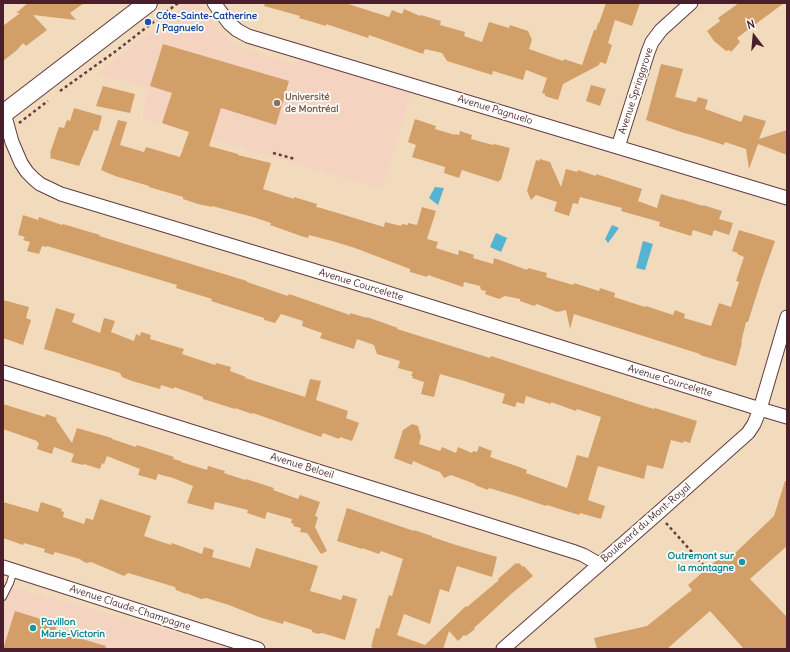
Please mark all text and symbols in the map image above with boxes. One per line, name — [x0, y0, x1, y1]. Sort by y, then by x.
place label: Côte-Sainte-Catherine / Pagnuelo — [156, 10, 257, 34]
north arrow — [734, 16, 774, 56]
marker: Côte-Sainte-Catherine / Pagnuelo — [143, 17, 153, 27]
text: N — [745, 17, 756, 32]
street label: Avenue Springgrove — [616, 46, 656, 136]
place label: Université de Montréal — [285, 91, 338, 114]
street label: Avenue Pagnuelo — [456, 93, 534, 127]
marker: Université de Montréal — [272, 98, 282, 108]
street label: Avenue Courcelette — [317, 266, 405, 304]
street label: Avenue Courcelette — [626, 362, 714, 400]
street label: Avenue Beloeil — [269, 451, 335, 481]
street label: Boulevard du Mont-Royal — [599, 481, 693, 565]
place label: Outremont sur la montagne — [668, 550, 734, 574]
marker: Outremont sur la montagne — [737, 557, 747, 567]
street label: Avenue Claude-Champagne — [68, 583, 192, 633]
place label: Pavillon Marie-Victorin — [41, 616, 105, 640]
marker: Pavillon Marie-Victorin — [28, 623, 38, 633]

